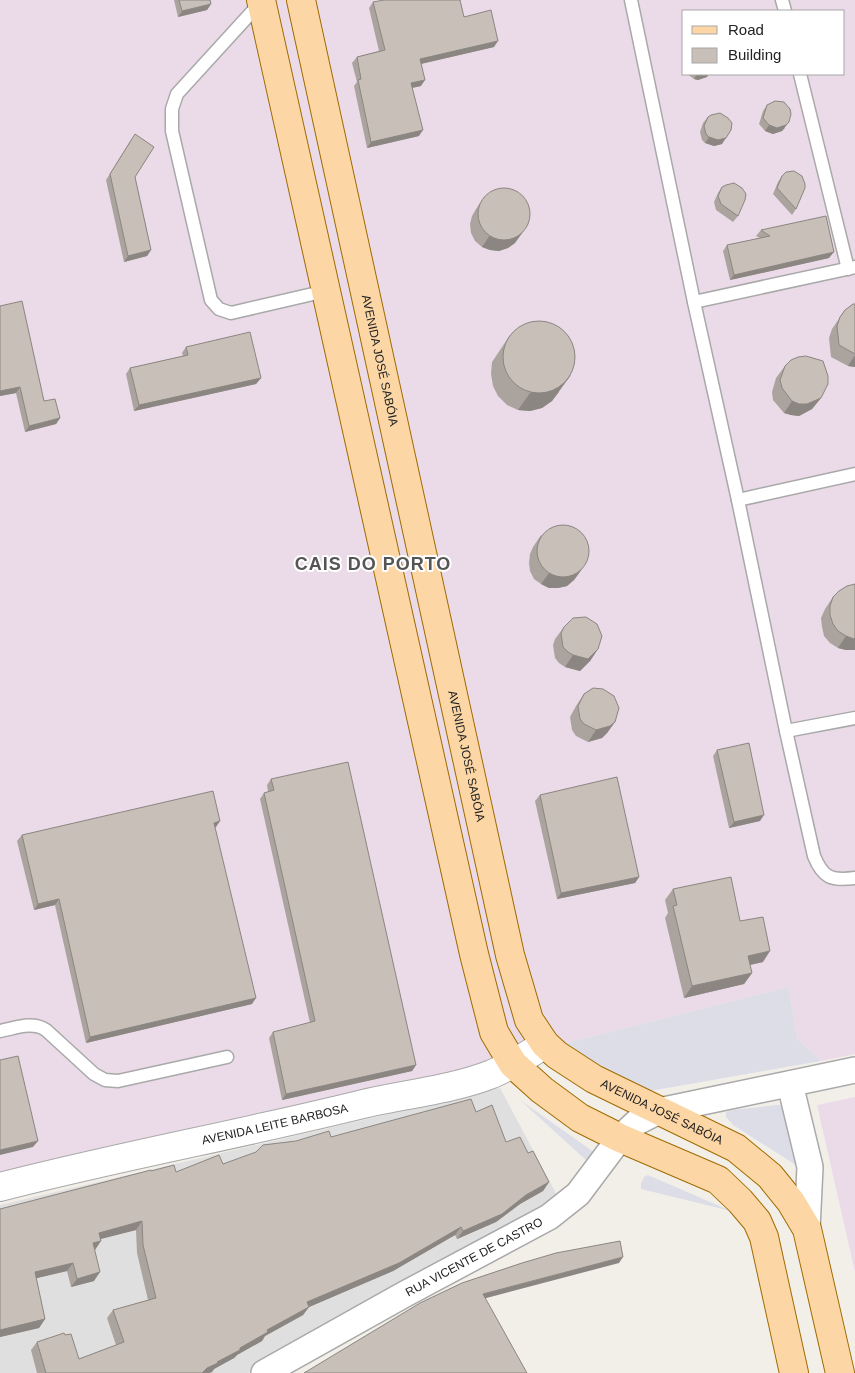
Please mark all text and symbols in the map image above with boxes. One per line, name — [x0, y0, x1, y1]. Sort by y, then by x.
legend — [682, 10, 845, 75]
text: Road — [728, 21, 764, 38]
text: Building — [728, 46, 781, 63]
street label: AVENIDA JOSÉ SABÓIA — [359, 294, 401, 427]
district label: CAIS DO PORTO — [295, 554, 451, 574]
street label: AVENIDA JOSÉ SABÓIA — [445, 689, 488, 823]
street label: AVENIDA JOSÉ SABÓIA — [599, 1076, 725, 1148]
street label: AVENIDA LEITE BARBOSA — [201, 1101, 349, 1147]
street label: RUA VICENTE DE CASTRO — [403, 1215, 545, 1299]

